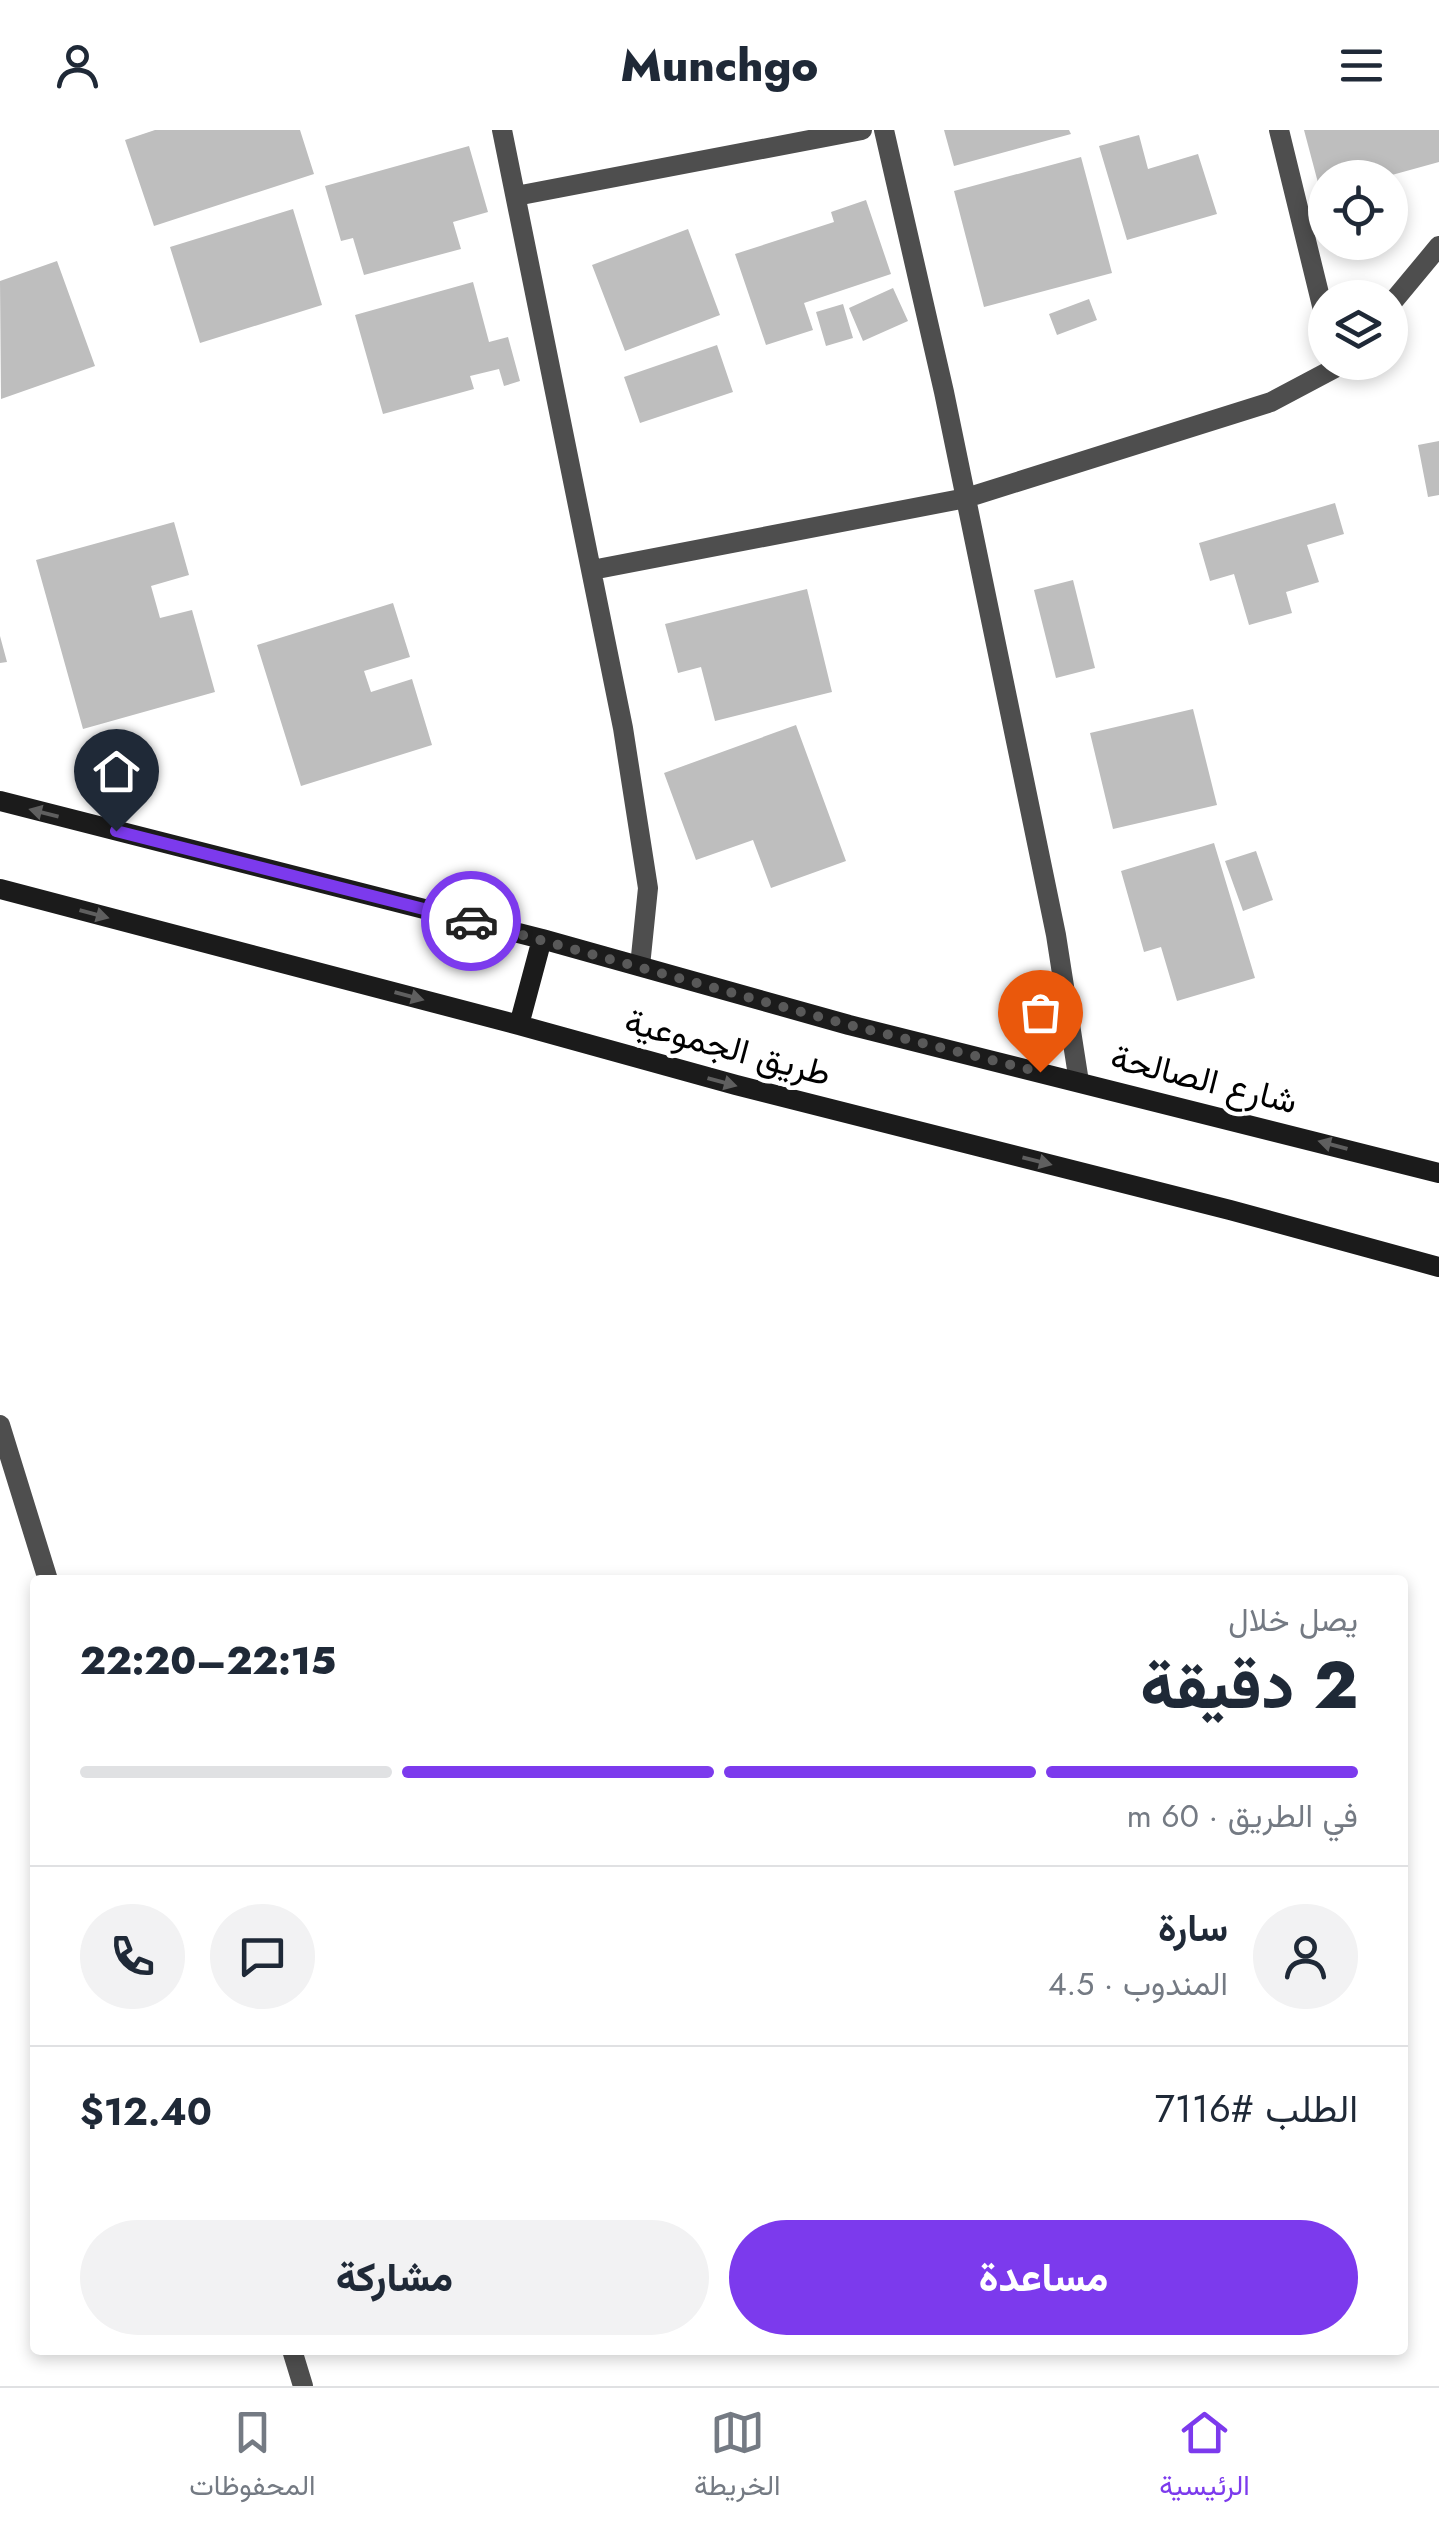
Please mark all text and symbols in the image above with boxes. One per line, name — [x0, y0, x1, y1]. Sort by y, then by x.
text: Munchgo — [621, 33, 818, 98]
icon: person — [50, 38, 105, 93]
icon: menu — [1334, 38, 1389, 93]
map controls — [1308, 160, 1408, 380]
button: locate — [1308, 160, 1408, 260]
button: layers — [1308, 280, 1408, 380]
pin — [74, 729, 159, 832]
icon: home — [89, 744, 144, 799]
one-way arrow — [28, 804, 59, 820]
courier — [421, 871, 521, 971]
icon: car — [444, 894, 499, 949]
one-way arrow — [79, 906, 110, 922]
pin — [998, 970, 1083, 1073]
icon: bag — [1013, 985, 1068, 1040]
one-way arrow — [394, 988, 425, 1004]
street label: طريق الجموعية — [619, 995, 837, 1099]
street label: شارع الصالحة — [1106, 1032, 1302, 1126]
one-way arrow — [707, 1074, 738, 1090]
one-way arrow — [1317, 1137, 1348, 1152]
one-way arrow — [1022, 1154, 1053, 1169]
text: يصل خلال — [1228, 1597, 1358, 1643]
text: 22:15–22:20 — [80, 1633, 336, 1688]
text: 2 دقيقة — [1140, 1638, 1358, 1732]
text: في الطريق · 60 m — [1127, 1793, 1358, 1839]
text: سارة — [1158, 1900, 1228, 1955]
button: phone — [80, 1904, 185, 2009]
button: chat — [210, 1904, 315, 2009]
button: person — [1253, 1904, 1358, 2009]
text: المندوب · 4.5 — [1048, 1961, 1228, 2007]
text: الطلب #7116 — [1155, 2081, 1358, 2136]
text: $12.40 — [80, 2084, 212, 2139]
button: مشاركة — [80, 2220, 709, 2335]
button: مساعدة — [729, 2220, 1358, 2335]
tab: المحفوظات — [189, 2405, 315, 2510]
tab: الخريطة — [694, 2405, 781, 2510]
tab: الرئيسية — [1159, 2405, 1250, 2510]

